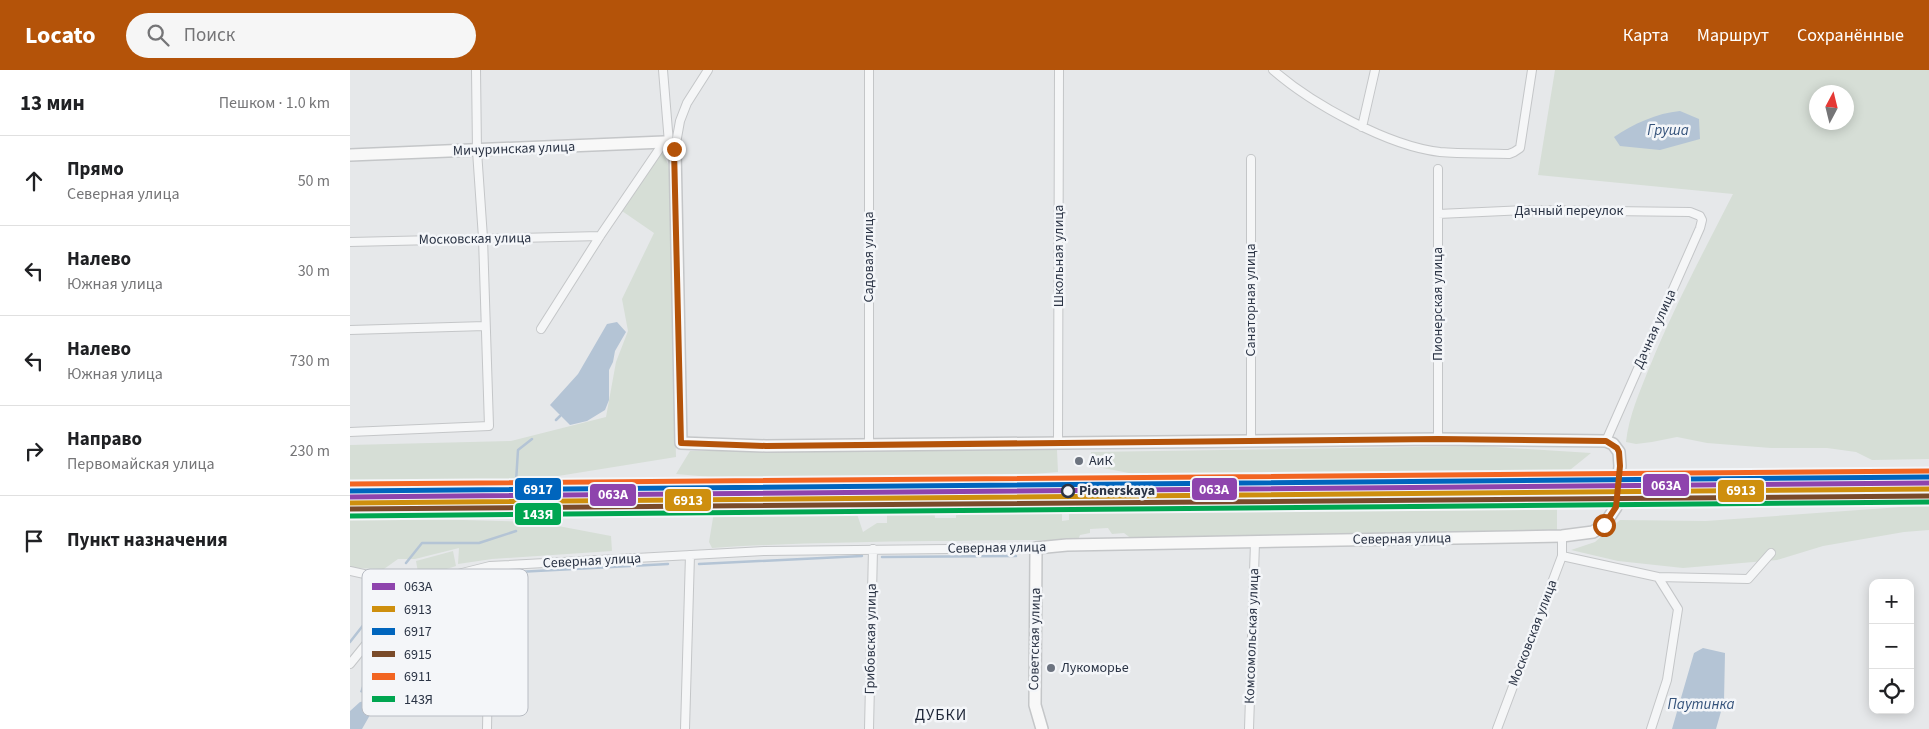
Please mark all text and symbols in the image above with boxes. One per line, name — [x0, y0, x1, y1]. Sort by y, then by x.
search box — [126, 13, 476, 58]
text: Locato — [25, 18, 96, 53]
icon: search — [144, 21, 172, 49]
text: Поиск — [184, 22, 235, 49]
text: Карта — [1623, 23, 1669, 48]
text: Маршрут — [1697, 23, 1769, 48]
text: Сохранённые — [1797, 23, 1904, 48]
north arrow — [1809, 85, 1854, 130]
text: 13 мин — [20, 88, 85, 118]
text: Пешком · 1.0 km — [219, 92, 330, 114]
water label: Груша — [1647, 120, 1689, 141]
street label: Мичуринская улица — [453, 137, 575, 161]
route end — [663, 138, 686, 161]
text: Прямо — [67, 156, 124, 183]
icon: ahead — [20, 167, 48, 195]
text: 50 m — [298, 170, 330, 192]
text: Северная улица — [67, 183, 179, 205]
street label: Дачный переулок — [1514, 201, 1624, 221]
street label: Школьная улица — [1049, 205, 1069, 307]
street label: Садовая улица — [859, 212, 879, 302]
street label: Московская улица — [419, 228, 531, 250]
street label: Санаторная улица — [1241, 243, 1261, 357]
text: Налево — [67, 246, 131, 273]
street label: Пионерская улица — [1428, 247, 1448, 361]
icon: left — [20, 257, 48, 285]
text: 30 m — [298, 260, 330, 282]
text: Южная улица — [67, 273, 163, 295]
street label: Дачная улица — [1629, 286, 1681, 372]
text: Налево — [67, 336, 131, 363]
icon: left — [20, 347, 48, 375]
text: 730 m — [290, 350, 330, 372]
text: Южная улица — [67, 363, 163, 385]
text: Направо — [67, 426, 142, 453]
icon: right — [20, 437, 48, 465]
text: 230 m — [290, 440, 330, 462]
place label: АиК — [1089, 451, 1114, 471]
text: Первомайская улица — [67, 453, 215, 475]
marker: АиК — [1073, 455, 1085, 467]
line badge: 063А — [1642, 473, 1690, 497]
text: 063А — [1651, 476, 1682, 496]
line badge: 6917 — [514, 477, 562, 501]
line badge: 063А — [1191, 477, 1238, 501]
line badge: 6913 — [1717, 479, 1765, 503]
text: 6917 — [523, 480, 553, 500]
text: 063А — [1199, 480, 1230, 500]
place label: Pionerskaya — [1079, 481, 1155, 501]
text: 6913 — [1726, 481, 1756, 501]
line badge: 063А — [589, 483, 637, 507]
marker: Pionerskaya — [1061, 484, 1075, 498]
text: 063А — [598, 485, 629, 505]
line badge: 6913 — [664, 488, 712, 512]
text: 6913 — [673, 491, 703, 511]
line badge: 143Я — [514, 502, 562, 526]
text: 143Я — [523, 505, 553, 525]
route start — [1593, 514, 1616, 537]
icon: arrive — [20, 527, 48, 555]
text: Пункт назначения — [67, 527, 228, 554]
street label: Северная улица — [1353, 528, 1451, 550]
street label: Северная улица — [948, 537, 1046, 559]
street label: Северная улица — [542, 548, 642, 574]
street label: Комсомольская улица — [1240, 568, 1264, 704]
legend — [362, 569, 528, 716]
text: 063А — [404, 577, 433, 597]
street label: Московская улица — [1504, 577, 1562, 689]
map controls — [1869, 579, 1914, 714]
button: + — [1869, 579, 1914, 624]
street label: Грибовская улица — [860, 583, 882, 695]
street label: Советская улица — [1024, 587, 1046, 691]
text: 6913 — [404, 600, 432, 620]
text: 6917 — [404, 622, 432, 642]
button: − — [1869, 624, 1914, 669]
text: 6915 — [404, 645, 432, 665]
place label: Лукоморье — [1061, 658, 1129, 678]
marker: Лукоморье — [1045, 662, 1057, 674]
text: 6911 — [404, 667, 432, 687]
button: locate — [1869, 669, 1914, 714]
text: 143Я — [404, 690, 433, 710]
water label: Паутинка — [1668, 694, 1734, 715]
district label: ДУБКИ — [915, 704, 967, 726]

